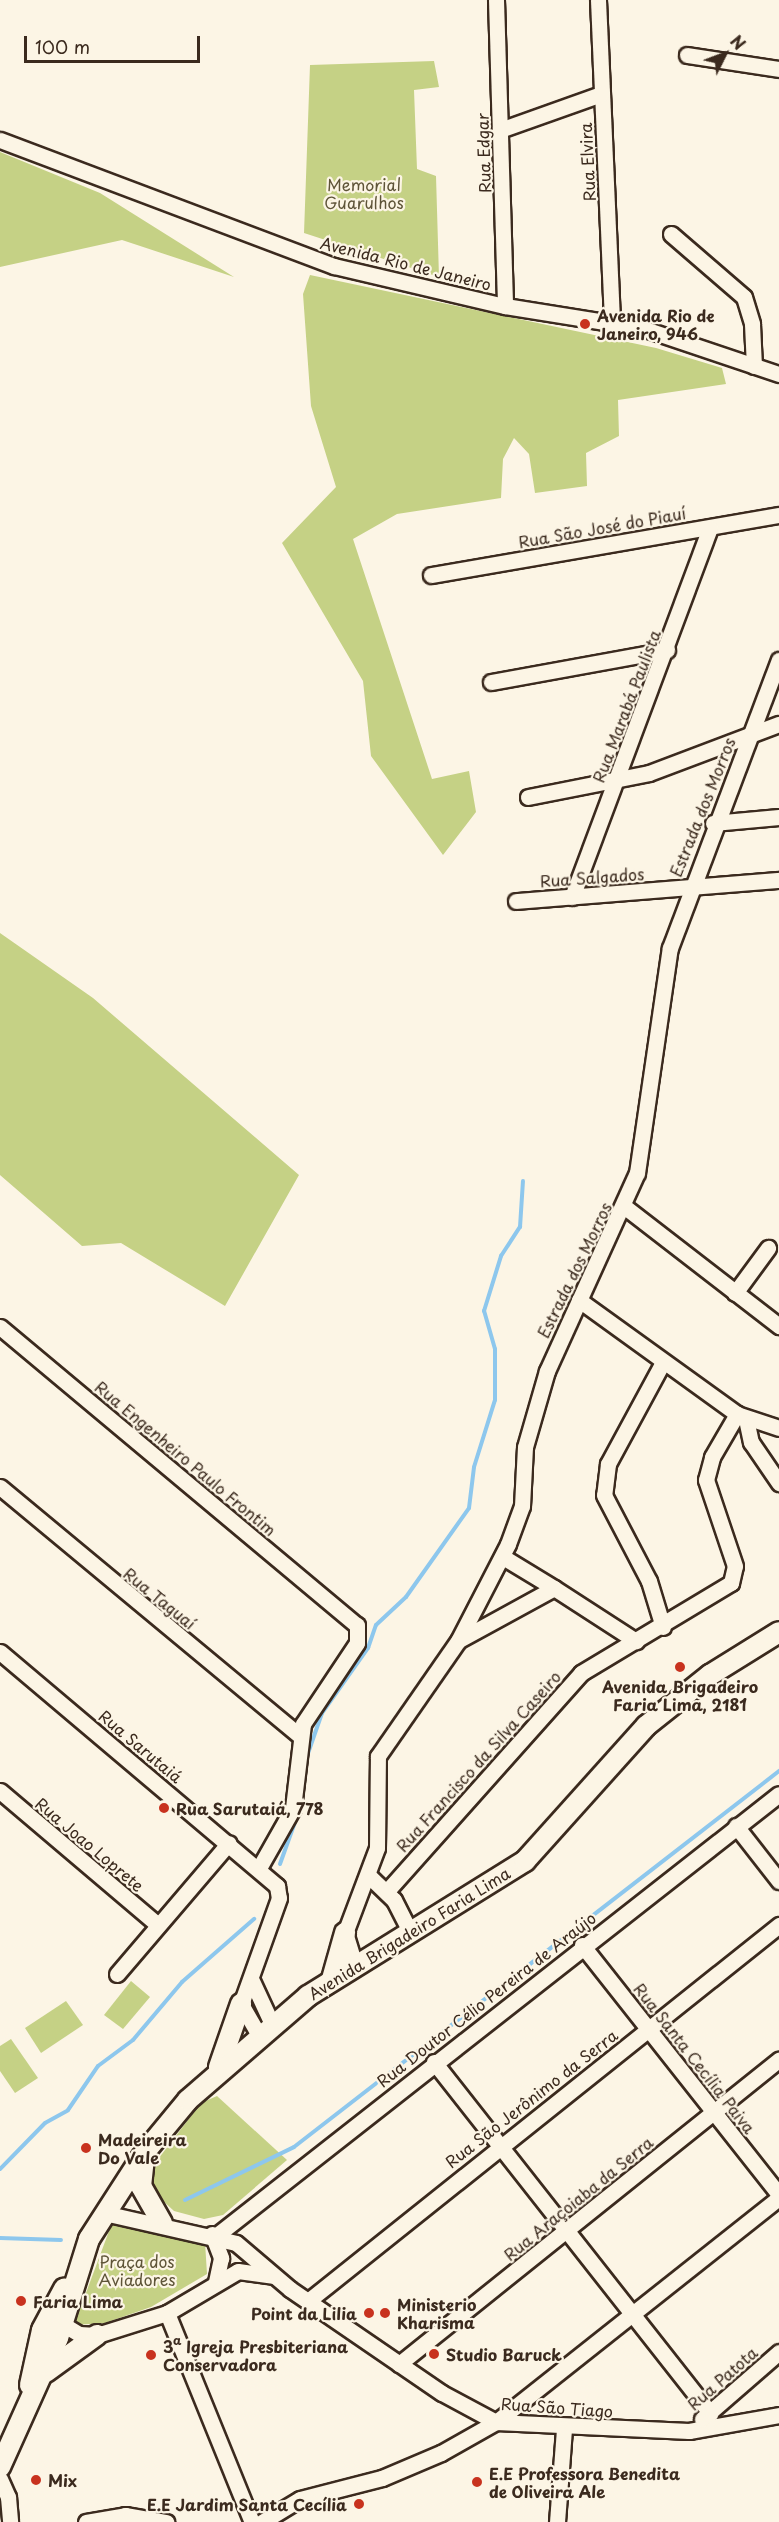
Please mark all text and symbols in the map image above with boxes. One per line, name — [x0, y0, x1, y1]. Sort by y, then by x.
scale bar — [27, 24, 202, 62]
north arrow — [695, 24, 755, 84]
text: N — [725, 29, 752, 55]
text: 100 m — [35, 33, 90, 60]
street label: Rua Edgar — [472, 112, 494, 194]
street label: Rua Elvira — [575, 122, 599, 202]
park label: Memorial Guarulhos — [324, 174, 404, 212]
street label: Avenida Rio de Janeiro — [318, 232, 494, 294]
place label: Avenida Rio de Janeiro, 946 — [597, 305, 717, 343]
marker: Avenida Rio de Janeiro, 946 — [578, 317, 592, 331]
street label: Rua São José do Piauí — [517, 503, 687, 551]
street label: Rua Marabá Paulista — [588, 627, 664, 785]
street label: Estrada dos Morros — [665, 734, 739, 880]
street label: Rua Salgados — [539, 864, 645, 890]
street label: Estrada dos Morros — [533, 1199, 615, 1341]
street label: Rua Engenheiro Paulo Frontim — [91, 1376, 281, 1540]
street label: Rua Taguaí — [120, 1563, 200, 1633]
marker: Avenida Brigadeiro Faria Lima, 2181 — [673, 1660, 687, 1674]
street label: Rua Francisco da Silva Caseiro — [391, 1666, 565, 1856]
place label: Avenida Brigadeiro Faria Lima, 2181 — [601, 1676, 759, 1714]
street label: Rua Sarutaiá — [95, 1705, 187, 1787]
street label: Rua Joao Loprete — [31, 1793, 149, 1895]
place label: Rua Sarutaiá, 778 — [176, 1798, 324, 1818]
marker: Rua Sarutaiá, 778 — [157, 1801, 171, 1815]
street label: Avenida Brigadeiro Faria Lima — [304, 1862, 514, 2004]
street label: Rua Doutor Célio Pereira de Araújo — [372, 1907, 600, 2091]
street label: Rua Santa Cecília Paiva — [630, 1979, 760, 2137]
street label: Rua São Jerônimo da Serra — [441, 2025, 621, 2171]
place label: Madeireira Do Vale — [98, 2129, 187, 2167]
street label: Rua Araçoiaba da Serra — [499, 2131, 657, 2265]
marker: Madeireira Do Vale — [79, 2141, 93, 2155]
park label: Praça dos Aviadores — [99, 2251, 175, 2289]
place label: Faria Lima — [33, 2291, 122, 2311]
marker: Faria Lima — [14, 2294, 28, 2308]
place label: Ministerio Kharisma — [397, 2294, 476, 2332]
place label: Point da Lilia — [250, 2303, 357, 2323]
marker: Point da Lilia — [362, 2306, 376, 2320]
marker: Ministerio Kharisma — [378, 2306, 392, 2320]
place label: 3ª Igreja Presbiteriana Conservadora — [163, 2336, 348, 2374]
street label: Rua Patota — [683, 2342, 761, 2414]
place label: Studio Baruck — [446, 2344, 562, 2364]
marker: Studio Baruck — [427, 2347, 441, 2361]
marker: 3ª Igreja Presbiteriana Conservadora — [144, 2348, 158, 2362]
street label: Rua São Tiago — [500, 2393, 614, 2421]
place label: E.E Professora Benedita de Oliveira Ale — [489, 2463, 682, 2501]
place label: Mix — [48, 2470, 77, 2490]
marker: Mix — [29, 2473, 43, 2487]
marker: E.E Professora Benedita de Oliveira Ale — [470, 2475, 484, 2489]
place label: E.E Jardim Santa Cecília — [145, 2494, 347, 2514]
marker: E.E Jardim Santa Cecília — [352, 2497, 366, 2511]

